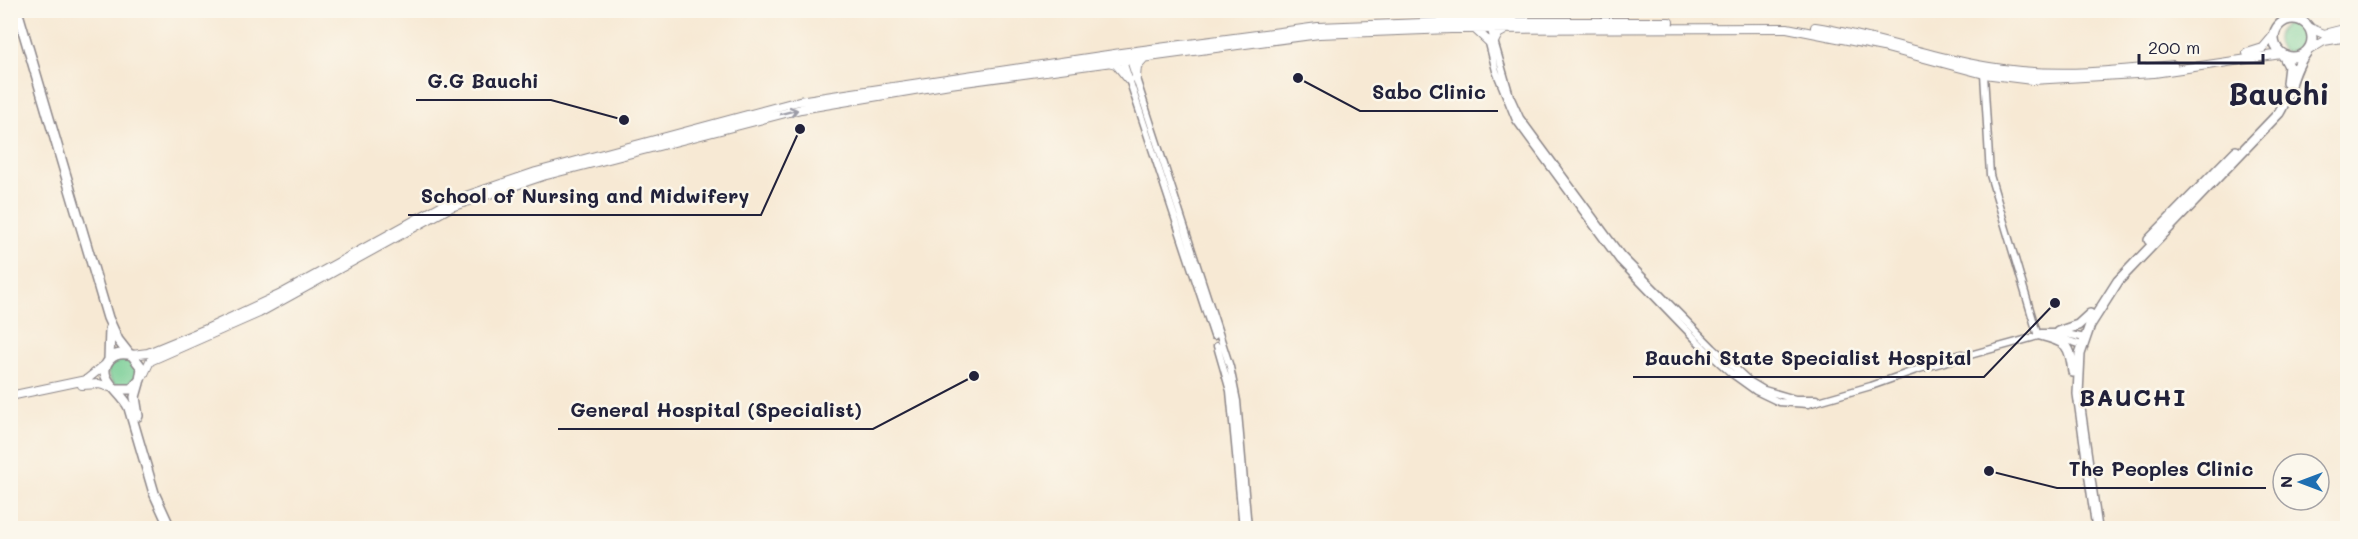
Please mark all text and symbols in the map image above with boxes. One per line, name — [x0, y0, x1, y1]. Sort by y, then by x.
scale bar — [2139, 27, 2264, 65]
text: 200 m — [2148, 35, 2200, 59]
callout: G.G Bauchi — [416, 62, 551, 100]
text: G.G Bauchi — [427, 67, 539, 93]
callout: Sabo Clinic — [1360, 73, 1498, 111]
district label: Bauchi — [2228, 73, 2330, 113]
text: Sabo Clinic — [1372, 78, 1486, 104]
one-way arrow — [779, 105, 798, 117]
callout: School of Nursing and Midwifery — [408, 177, 761, 215]
text: School of Nursing and Midwifery — [421, 182, 749, 208]
callout: Bauchi State Specialist Hospital — [1633, 339, 1984, 377]
text: Bauchi State Specialist Hospital — [1644, 344, 1972, 370]
district label: BAUCHI — [2079, 381, 2187, 412]
callout: General Hospital (Specialist) — [558, 391, 873, 429]
text: General Hospital (Specialist) — [570, 396, 862, 422]
callout: The Peoples Clinic — [2057, 450, 2266, 488]
north arrow — [2271, 452, 2331, 512]
text: The Peoples Clinic — [2069, 455, 2253, 481]
text: N — [2275, 476, 2296, 488]

